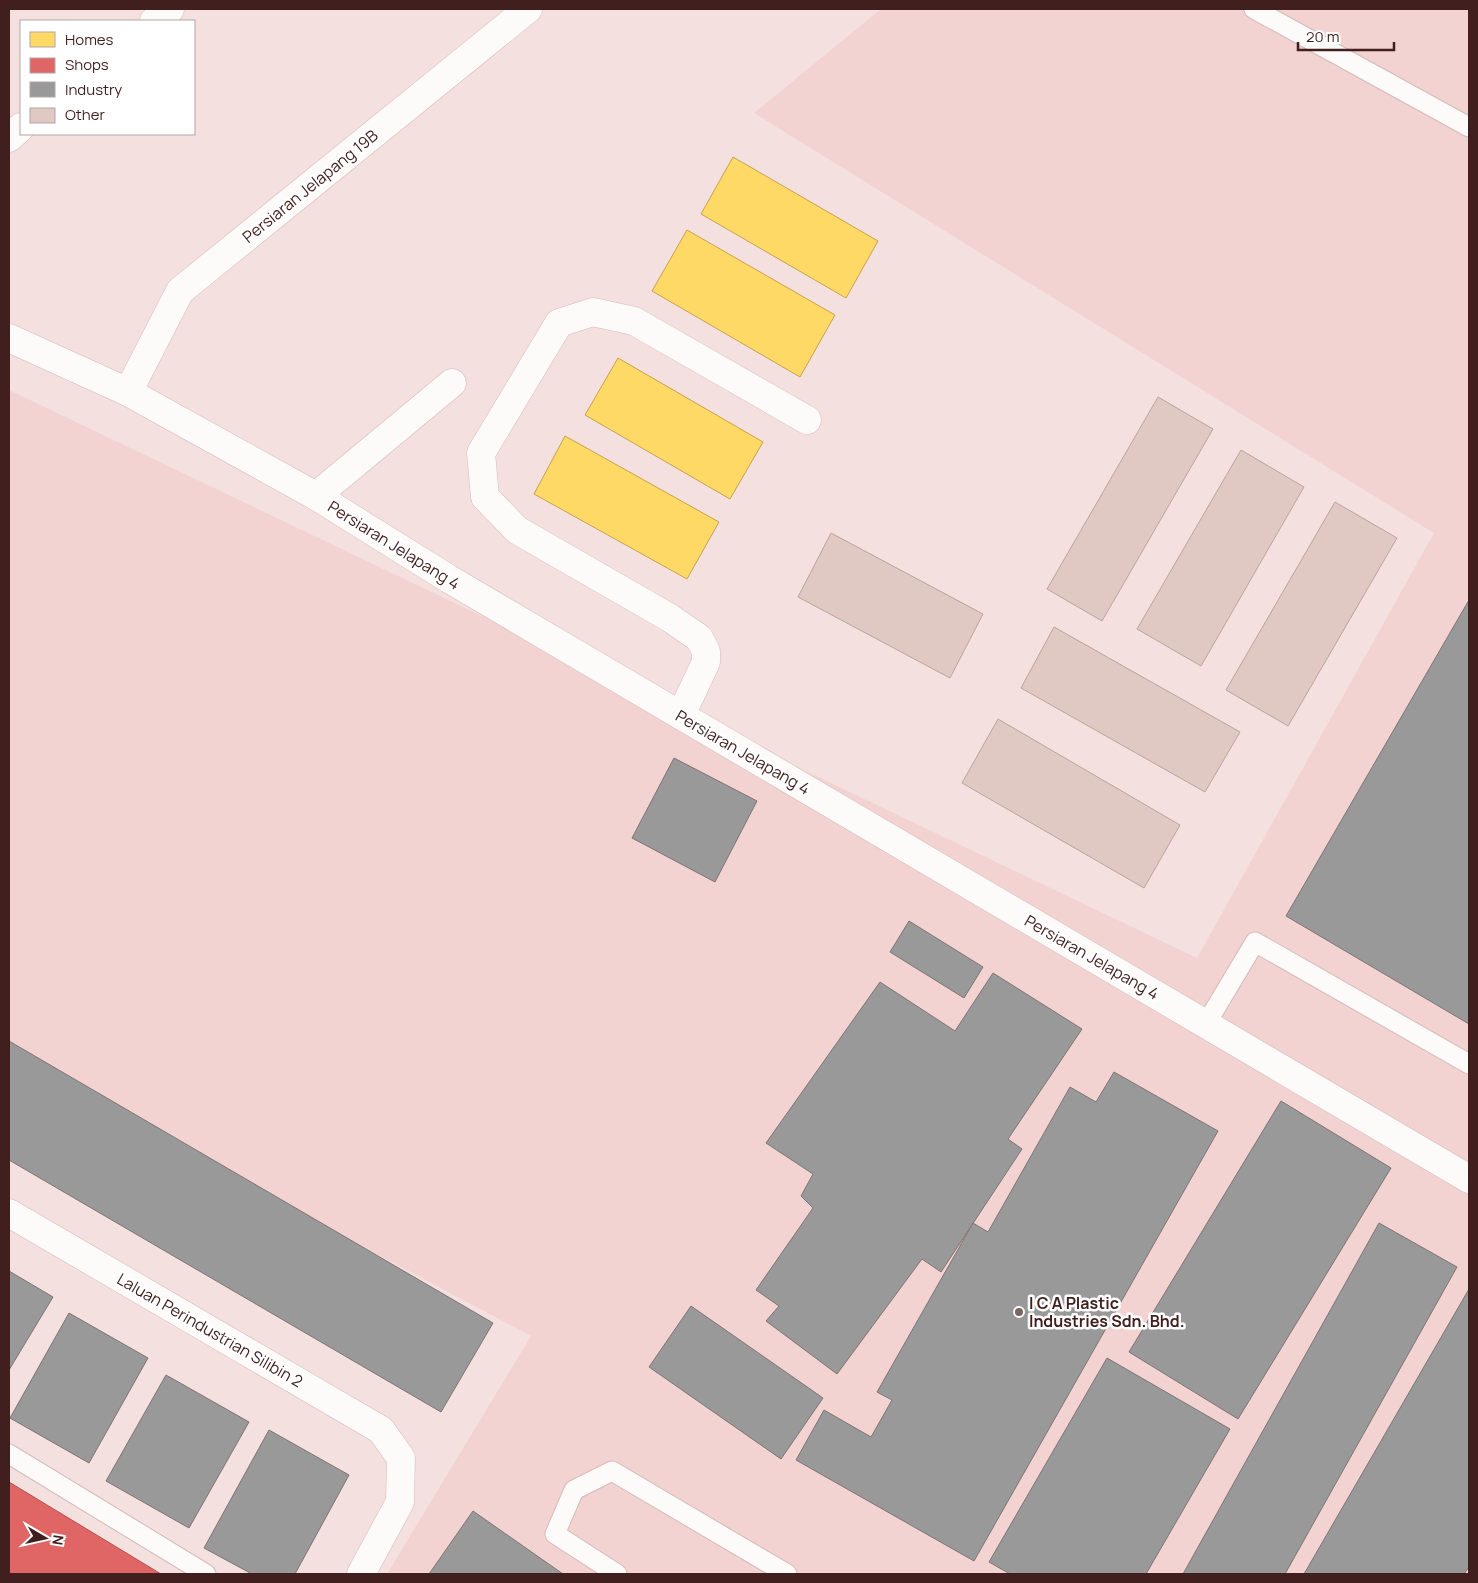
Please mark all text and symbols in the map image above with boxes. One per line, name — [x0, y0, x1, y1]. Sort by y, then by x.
legend — [20, 20, 195, 135]
scale bar — [1298, 20, 1394, 52]
text: 20 m — [1306, 26, 1339, 47]
text: Homes — [65, 29, 114, 50]
text: Shops — [65, 54, 109, 75]
text: Industry — [65, 79, 122, 100]
text: Other — [65, 104, 106, 125]
street label: Persiaran Jelapang 19B — [238, 124, 382, 248]
street label: Persiaran Jelapang 4 — [324, 495, 464, 595]
street label: Persiaran Jelapang 4 — [672, 705, 814, 799]
street label: Persiaran Jelapang 4 — [1021, 910, 1163, 1004]
street label: Laluan Perindustrian Silibin 2 — [113, 1268, 307, 1392]
place label: I C A Plastic Industries Sdn. Bhd. — [1029, 1292, 1185, 1332]
marker: I C A Plastic Industries Sdn. Bhd. — [1013, 1306, 1025, 1318]
north arrow — [20, 1513, 70, 1563]
text: N — [48, 1534, 69, 1547]

